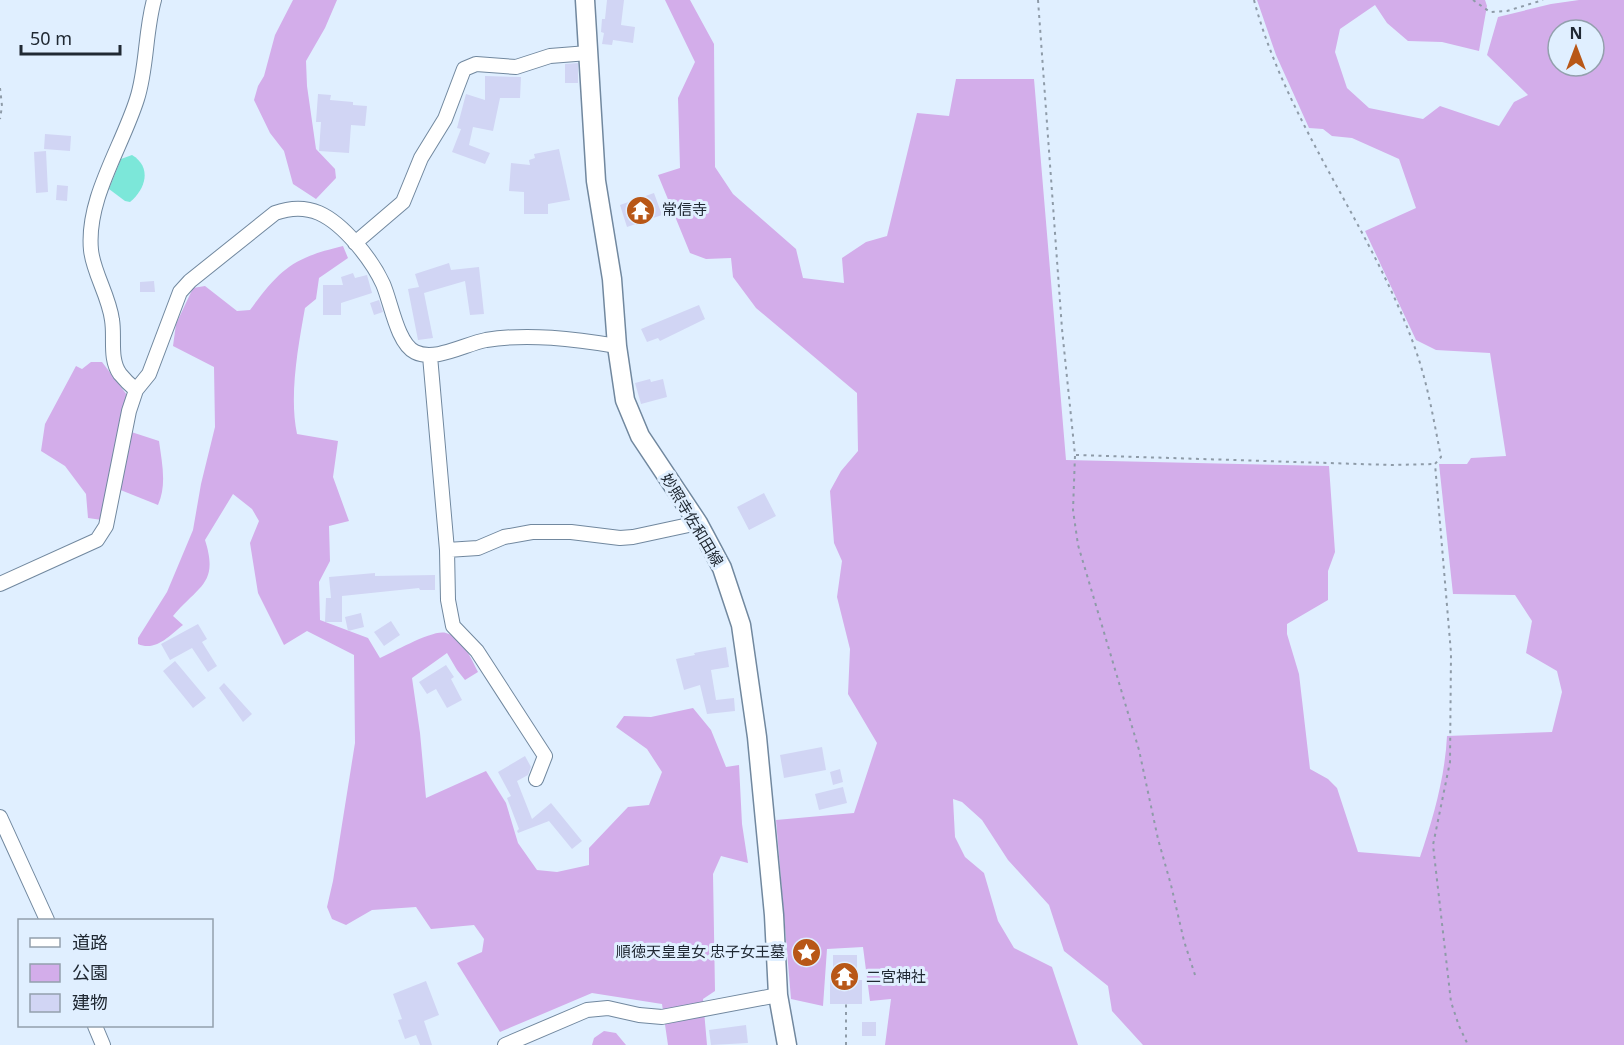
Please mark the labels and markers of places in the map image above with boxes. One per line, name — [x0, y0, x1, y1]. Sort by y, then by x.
temple icon: 常信寺 — [625, 194, 657, 226]
place label: 常信寺 — [662, 199, 707, 219]
place icon: 順徳天皇皇女 忠子女王墓 — [790, 936, 822, 968]
place label: 順徳天皇皇女 忠子女王墓 — [616, 941, 785, 961]
temple icon: 二宮神社 — [829, 961, 861, 993]
place label: 二宮神社 — [866, 966, 926, 986]

